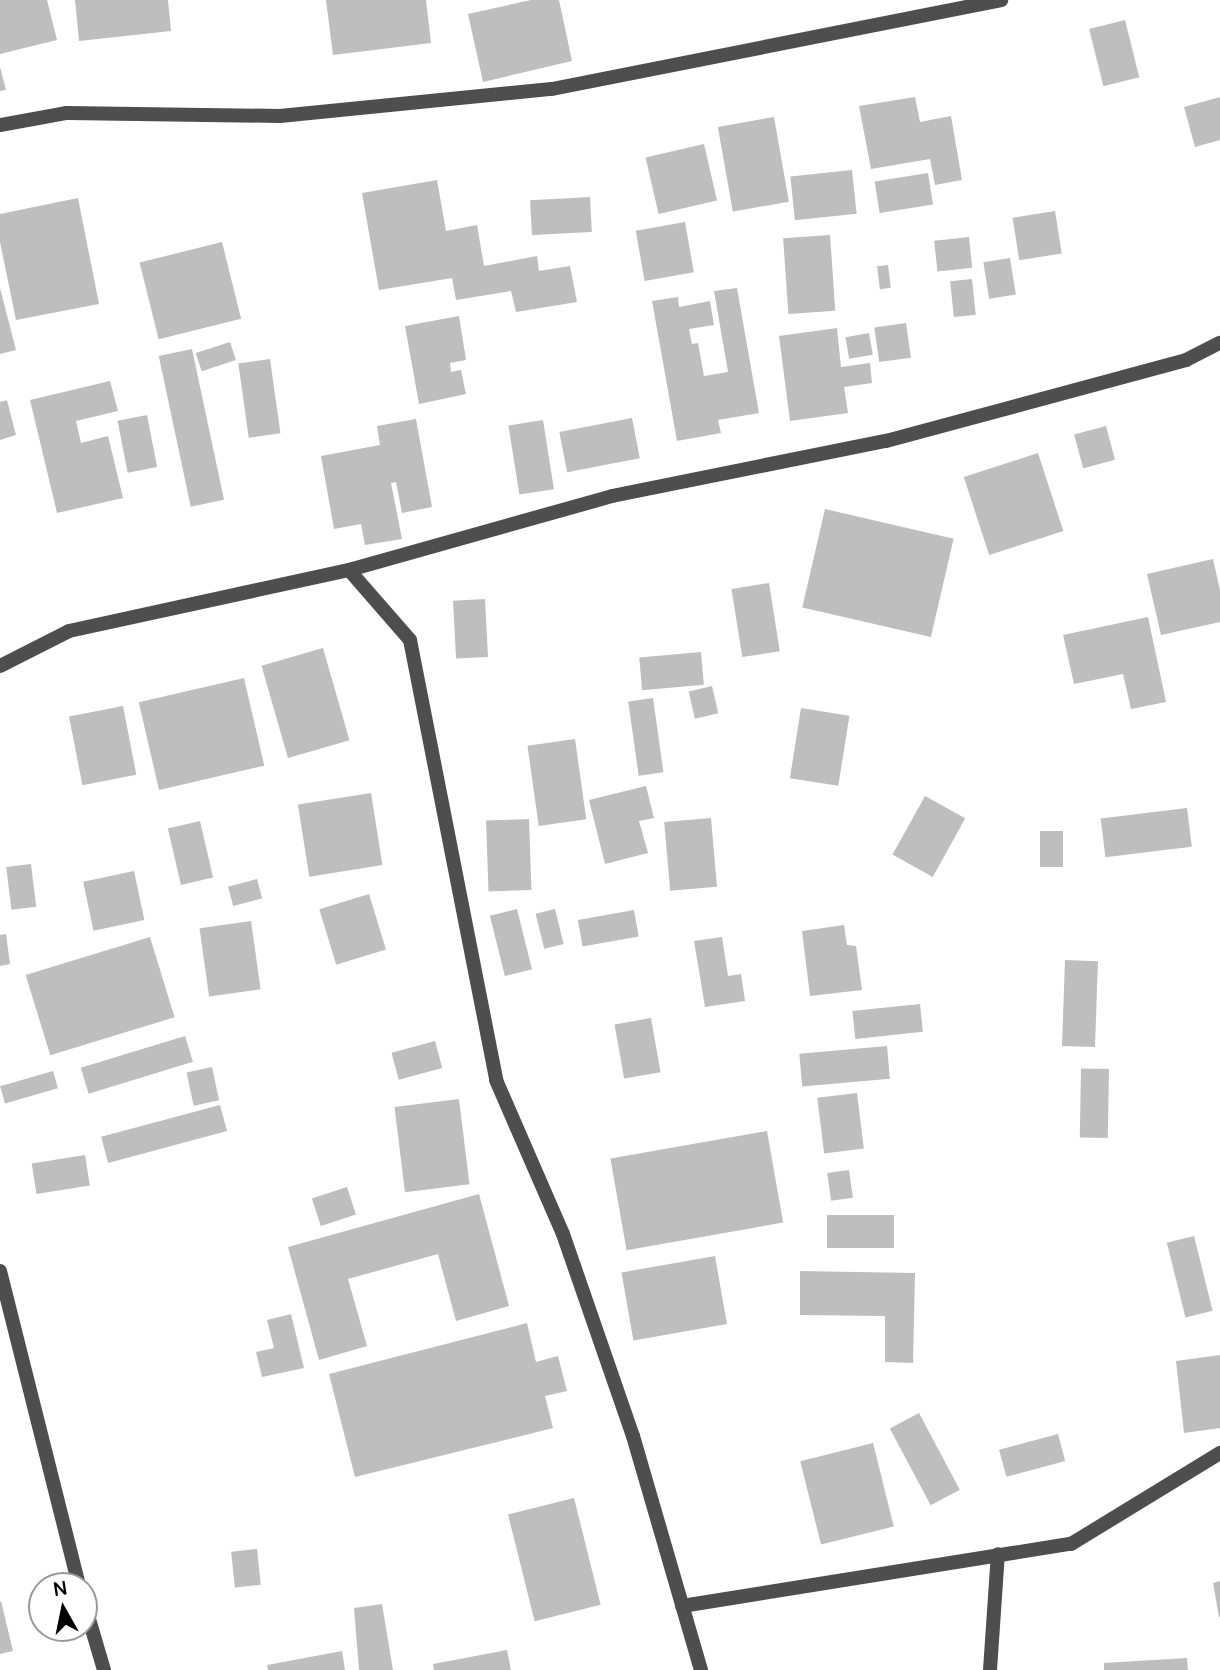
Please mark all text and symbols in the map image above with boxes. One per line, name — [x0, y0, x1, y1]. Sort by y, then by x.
north arrow — [28, 1572, 98, 1642]
text: N — [51, 1574, 69, 1602]

